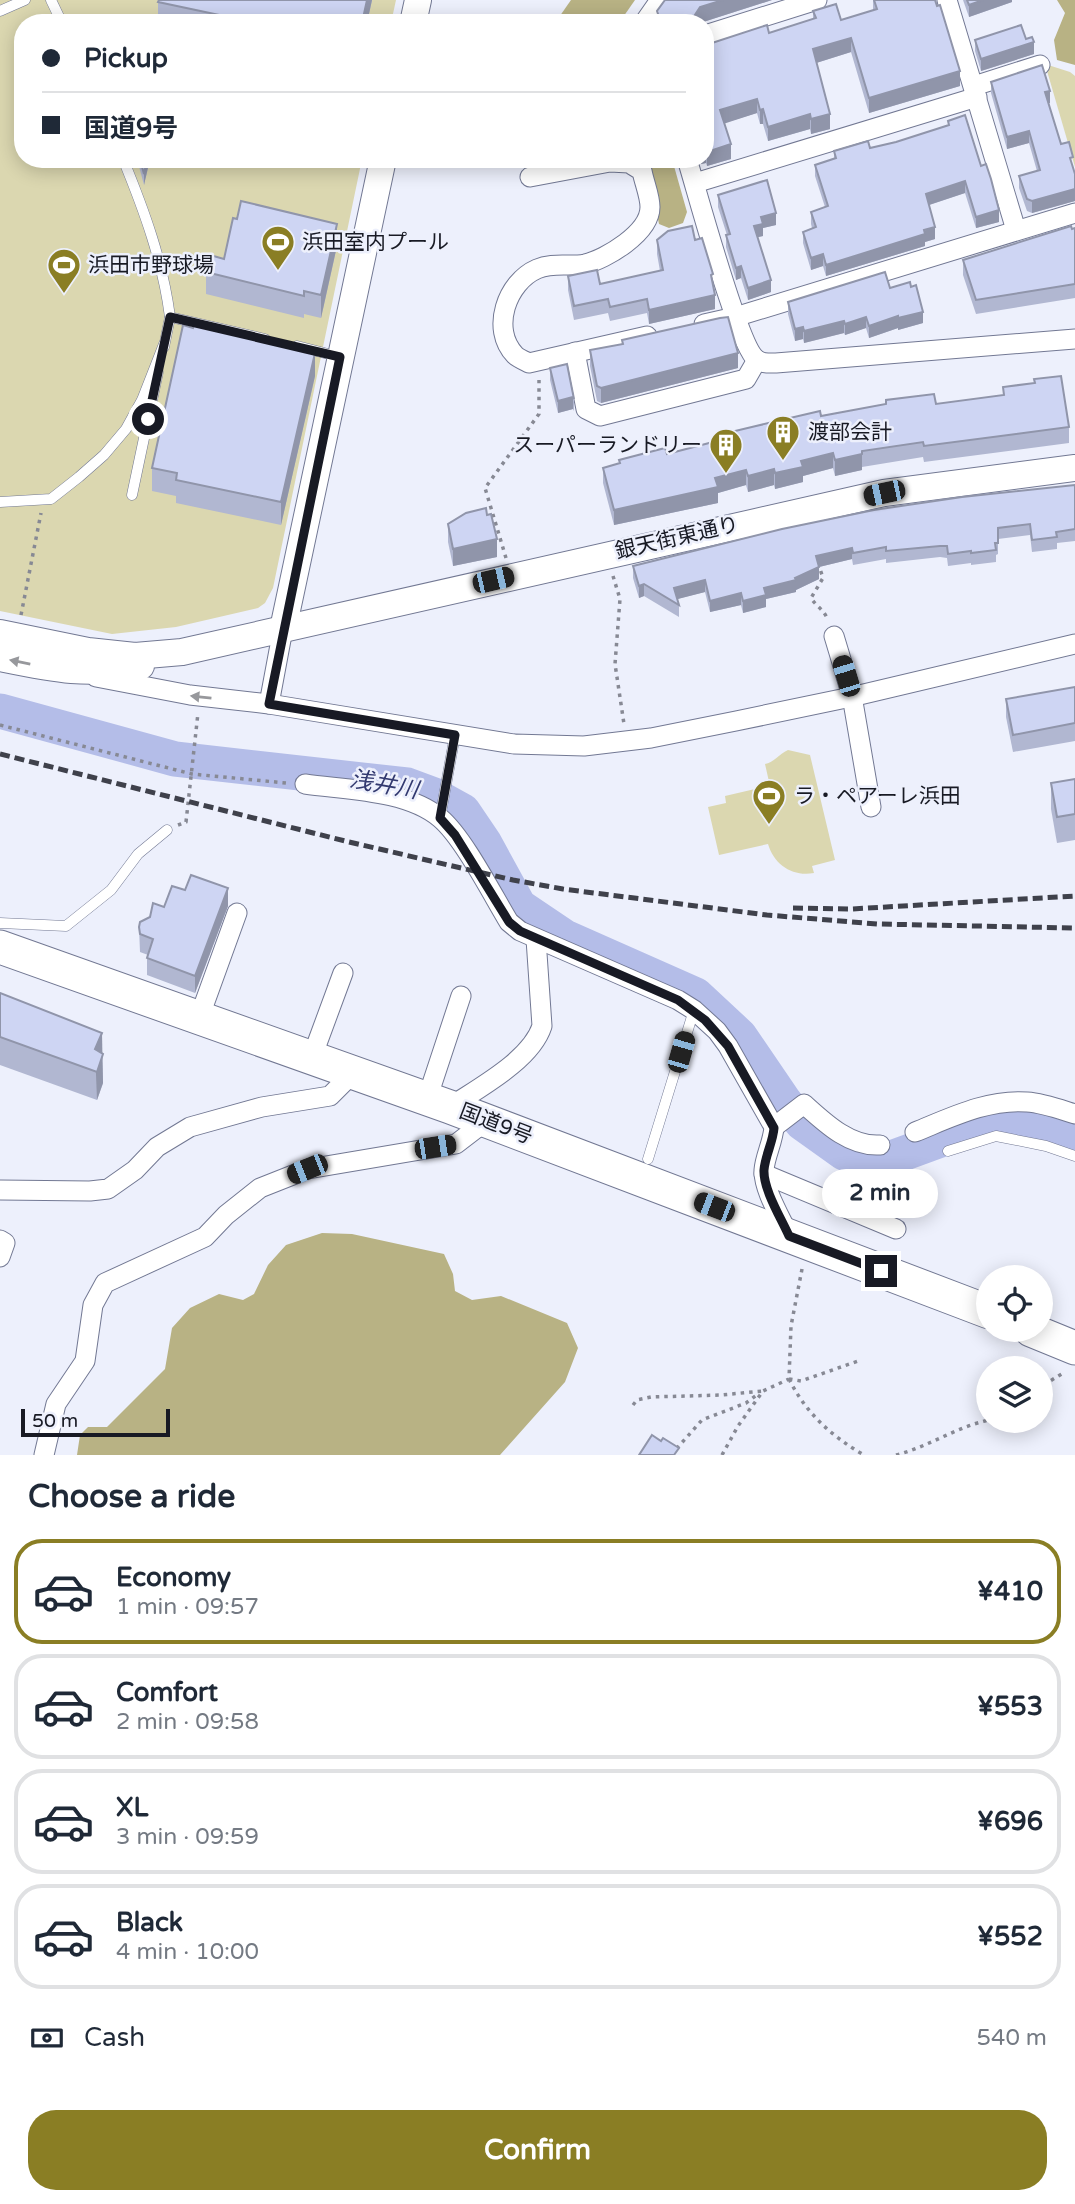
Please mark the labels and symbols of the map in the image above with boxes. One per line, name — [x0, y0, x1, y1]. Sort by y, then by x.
sports icon: 浜田室内プール — [259, 223, 297, 272]
place label: 浜田室内プール — [302, 230, 449, 255]
sports icon: 浜田市野球場 — [45, 246, 83, 295]
place label: 浜田市野球場 — [88, 253, 214, 278]
route start — [132, 403, 164, 435]
building icon: 渡部会計 — [764, 413, 802, 462]
place label: 渡部会計 — [808, 420, 892, 445]
building icon: スーパーランドリー — [707, 426, 745, 475]
place label: スーパーランドリー — [513, 433, 702, 458]
car — [862, 478, 907, 508]
street label: 銀天街東通り — [613, 512, 741, 564]
car — [471, 565, 516, 595]
car — [830, 653, 863, 699]
one-way arrow — [9, 656, 31, 667]
one-way arrow — [190, 691, 212, 702]
water label: 浅井川 — [348, 765, 423, 805]
sports icon: ラ・ペアーレ浜田 — [750, 777, 788, 826]
place label: ラ・ペアーレ浜田 — [794, 784, 961, 809]
car — [666, 1029, 697, 1075]
street label: 国道9号 — [456, 1099, 536, 1149]
car — [413, 1133, 458, 1161]
car — [284, 1151, 331, 1187]
callout: 2 min — [823, 1170, 939, 1218]
car — [691, 1190, 738, 1224]
route end — [865, 1255, 897, 1287]
scale bar — [21, 1406, 170, 1438]

